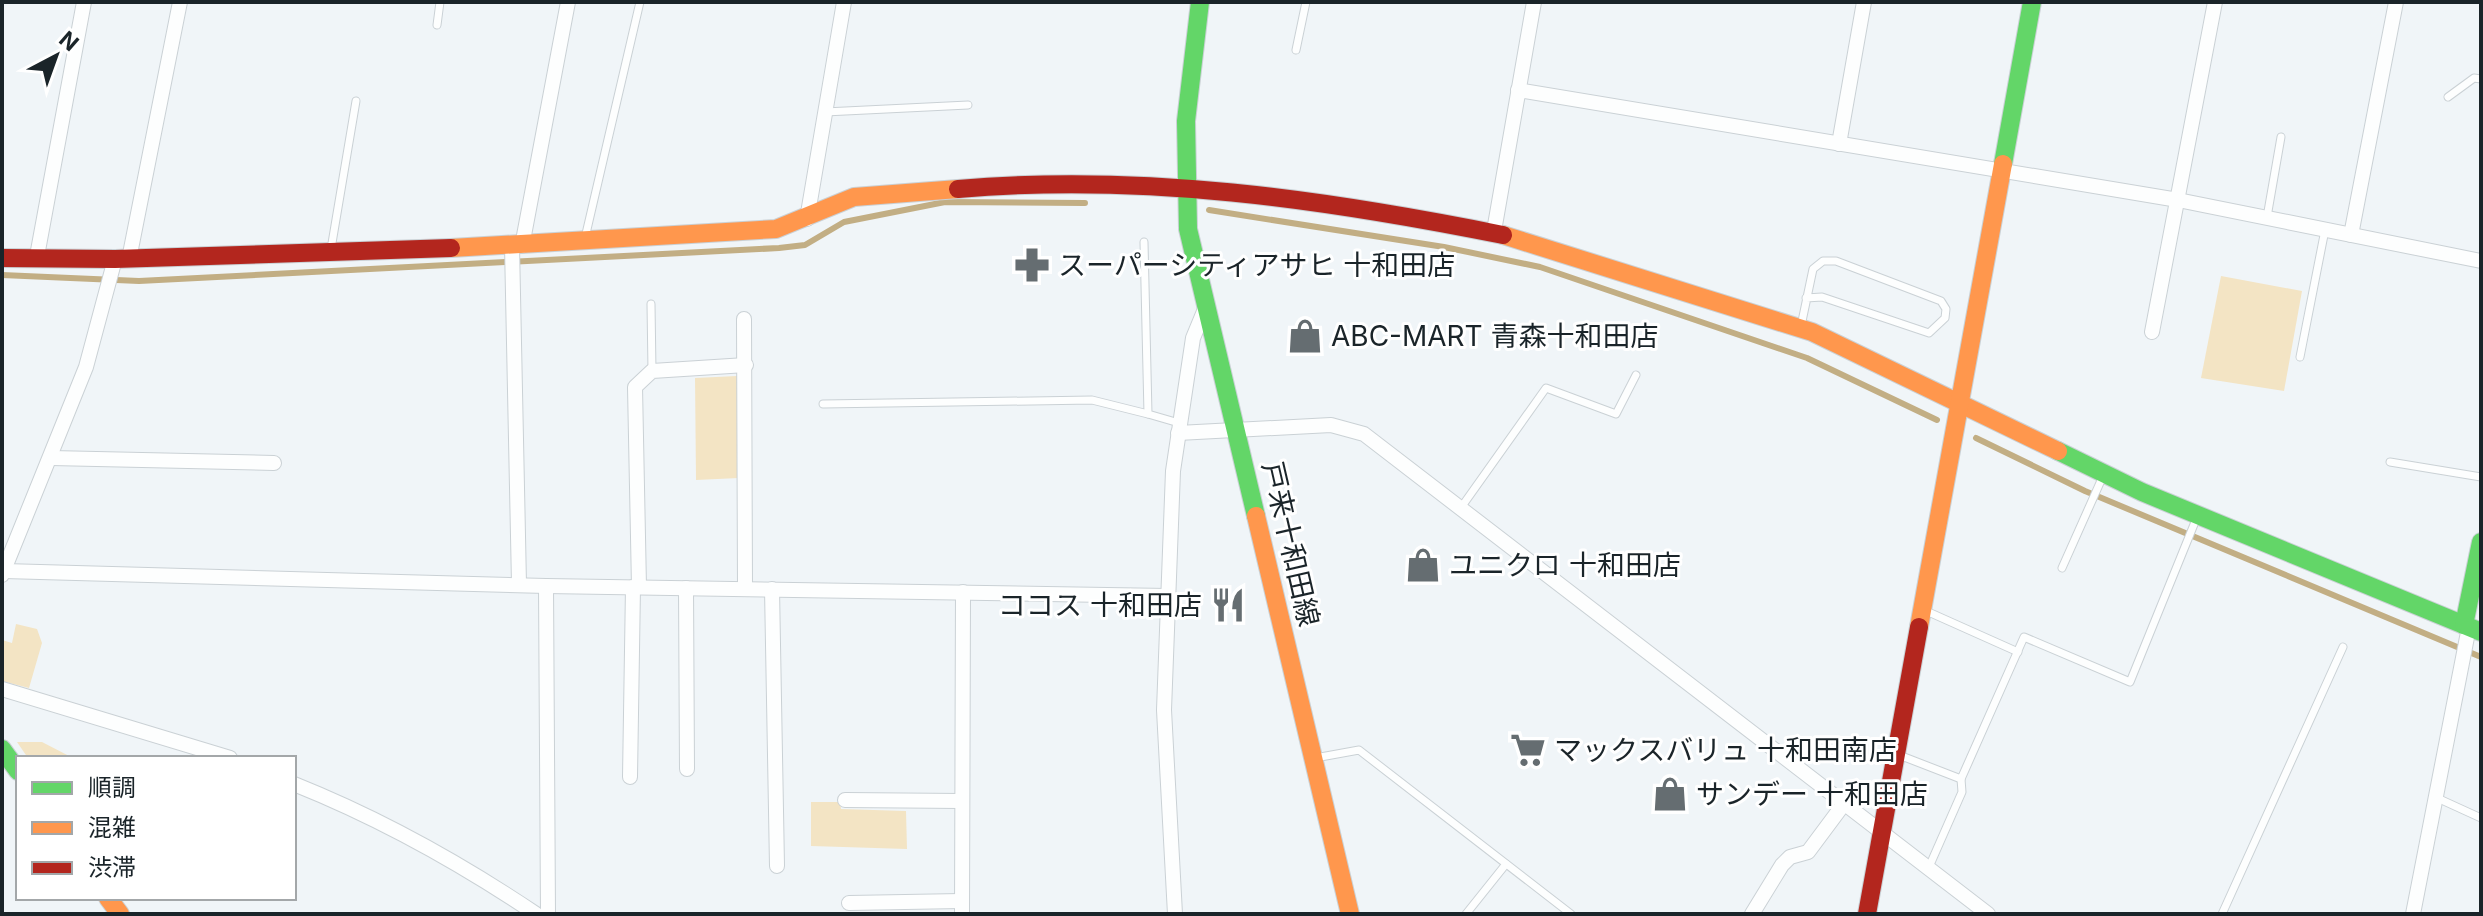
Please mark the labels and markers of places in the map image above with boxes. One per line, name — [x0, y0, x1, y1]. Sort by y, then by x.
pharmacy icon: スーパーシティアサヒ 十和田店 — [1013, 246, 1051, 284]
place label: スーパーシティアサヒ 十和田店 — [1058, 248, 1455, 282]
shop icon: ABC-MART 青森十和田店 — [1286, 317, 1324, 355]
place label: ABC-MART 青森十和田店 — [1331, 319, 1659, 353]
shop icon: ユニクロ 十和田店 — [1404, 546, 1442, 584]
place label: ユニクロ 十和田店 — [1449, 548, 1681, 582]
restaurant icon: ココス 十和田店 — [1209, 586, 1247, 624]
place label: ココス 十和田店 — [998, 588, 1202, 622]
supermarket icon: マックスバリュ 十和田南店 — [1509, 731, 1547, 769]
place label: マックスバリュ 十和田南店 — [1554, 733, 1897, 767]
shop icon: サンデー 十和田店 — [1651, 775, 1689, 813]
place label: サンデー 十和田店 — [1696, 777, 1928, 811]

